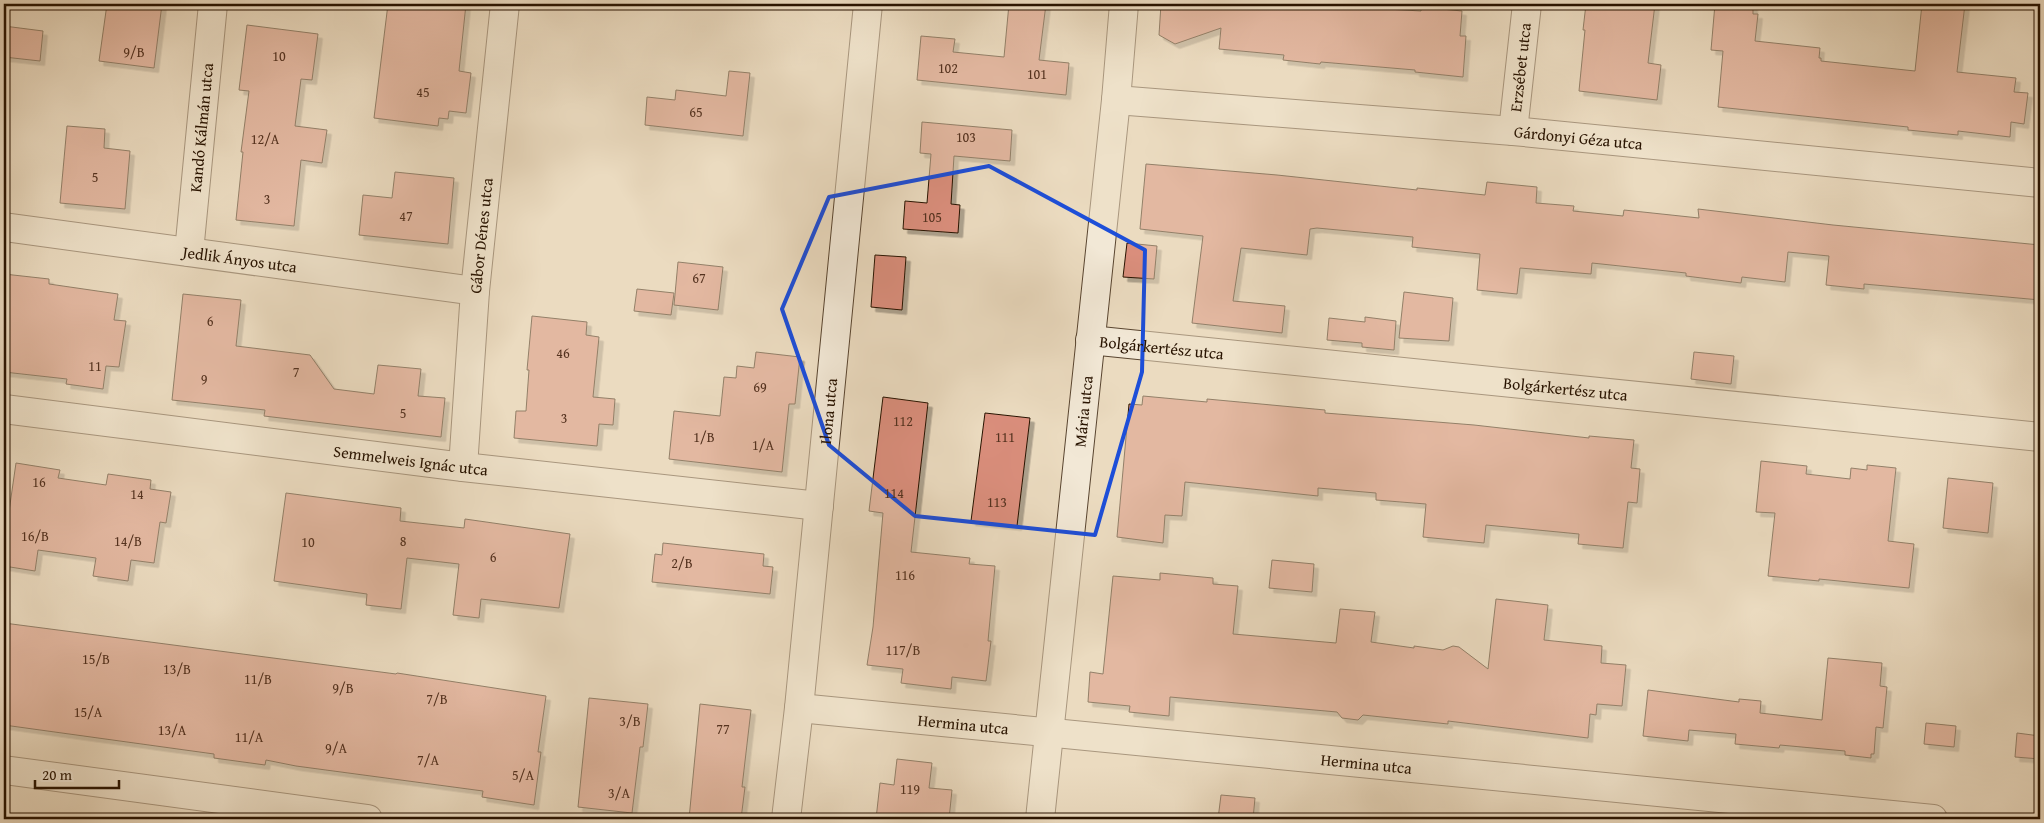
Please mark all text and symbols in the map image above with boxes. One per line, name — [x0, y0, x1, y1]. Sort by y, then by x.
street label: Erzsébet utca — [1503, 21, 1537, 113]
house number: 9/B — [123, 42, 145, 62]
house number: 10 — [272, 46, 286, 66]
house number: 102 — [938, 58, 958, 78]
street label: Kandó Kálmán utca — [183, 61, 219, 193]
house number: 101 — [1027, 64, 1047, 84]
house number: 45 — [416, 82, 430, 102]
house number: 65 — [689, 102, 703, 122]
street label: Gárdonyi Géza utca — [1513, 119, 1644, 156]
house number: 103 — [956, 127, 976, 147]
house number: 12/A — [251, 129, 280, 149]
house number: 5 — [92, 167, 98, 187]
street label: Gábor Dénes utca — [463, 176, 499, 295]
house number: 3 — [264, 189, 270, 209]
house number: 47 — [399, 206, 413, 226]
house number: 105 — [922, 207, 942, 227]
street label: Jedlik Ányos utca — [179, 239, 299, 279]
house number: 67 — [692, 268, 706, 288]
house number: 6 — [207, 311, 214, 331]
street label: Bolgárkertész utca — [1098, 329, 1225, 366]
house number: 46 — [556, 343, 570, 363]
house number: 11 — [88, 356, 102, 376]
house number: 7 — [293, 362, 300, 382]
house number: 9 — [201, 369, 208, 389]
street label: Bolgárkertész utca — [1502, 370, 1629, 407]
street label: Mária utca — [1067, 374, 1099, 448]
street label: Ilona utca — [813, 376, 843, 446]
house number: 69 — [753, 377, 767, 397]
house number: 5 — [400, 403, 406, 423]
house number: 3 — [561, 408, 567, 428]
house number: 112 — [893, 411, 913, 431]
house number: 1/B — [693, 427, 715, 447]
house number: 111 — [995, 427, 1015, 447]
house number: 1/A — [752, 435, 774, 455]
street label: Semmelweis Ignác utca — [332, 439, 490, 482]
house number: 16 — [32, 472, 46, 492]
house number: 114 — [884, 483, 904, 503]
house number: 14 — [130, 484, 144, 504]
house number: 113 — [987, 492, 1007, 512]
house number: 16/B — [21, 526, 49, 546]
house number: 14/B — [114, 531, 142, 551]
house number: 8 — [400, 531, 407, 551]
house number: 10 — [301, 532, 315, 552]
house number: 6 — [490, 547, 497, 567]
house number: 2/B — [671, 553, 693, 573]
house number: 116 — [895, 565, 915, 585]
house number: 117/B — [886, 640, 920, 660]
house number: 15/B — [82, 649, 110, 669]
house number: 13/B — [163, 659, 191, 679]
house number: 11/B — [244, 669, 272, 689]
house number: 9/B — [332, 678, 354, 698]
house number: 7/B — [426, 689, 448, 709]
house number: 15/A — [74, 702, 103, 722]
street label: Hermina utca — [917, 708, 1010, 741]
house number: 3/B — [619, 711, 641, 731]
house number: 77 — [716, 719, 730, 739]
house number: 13/A — [158, 720, 187, 740]
house number: 11/A — [235, 727, 264, 747]
house number: 9/A — [325, 738, 347, 758]
street label: Hermina utca — [1320, 747, 1413, 780]
house number: 7/A — [417, 750, 439, 770]
scale bar — [35, 758, 119, 790]
text: 20 m — [42, 764, 73, 785]
house number: 5/A — [512, 765, 534, 785]
house number: 119 — [900, 779, 920, 799]
house number: 3/A — [608, 783, 630, 803]

